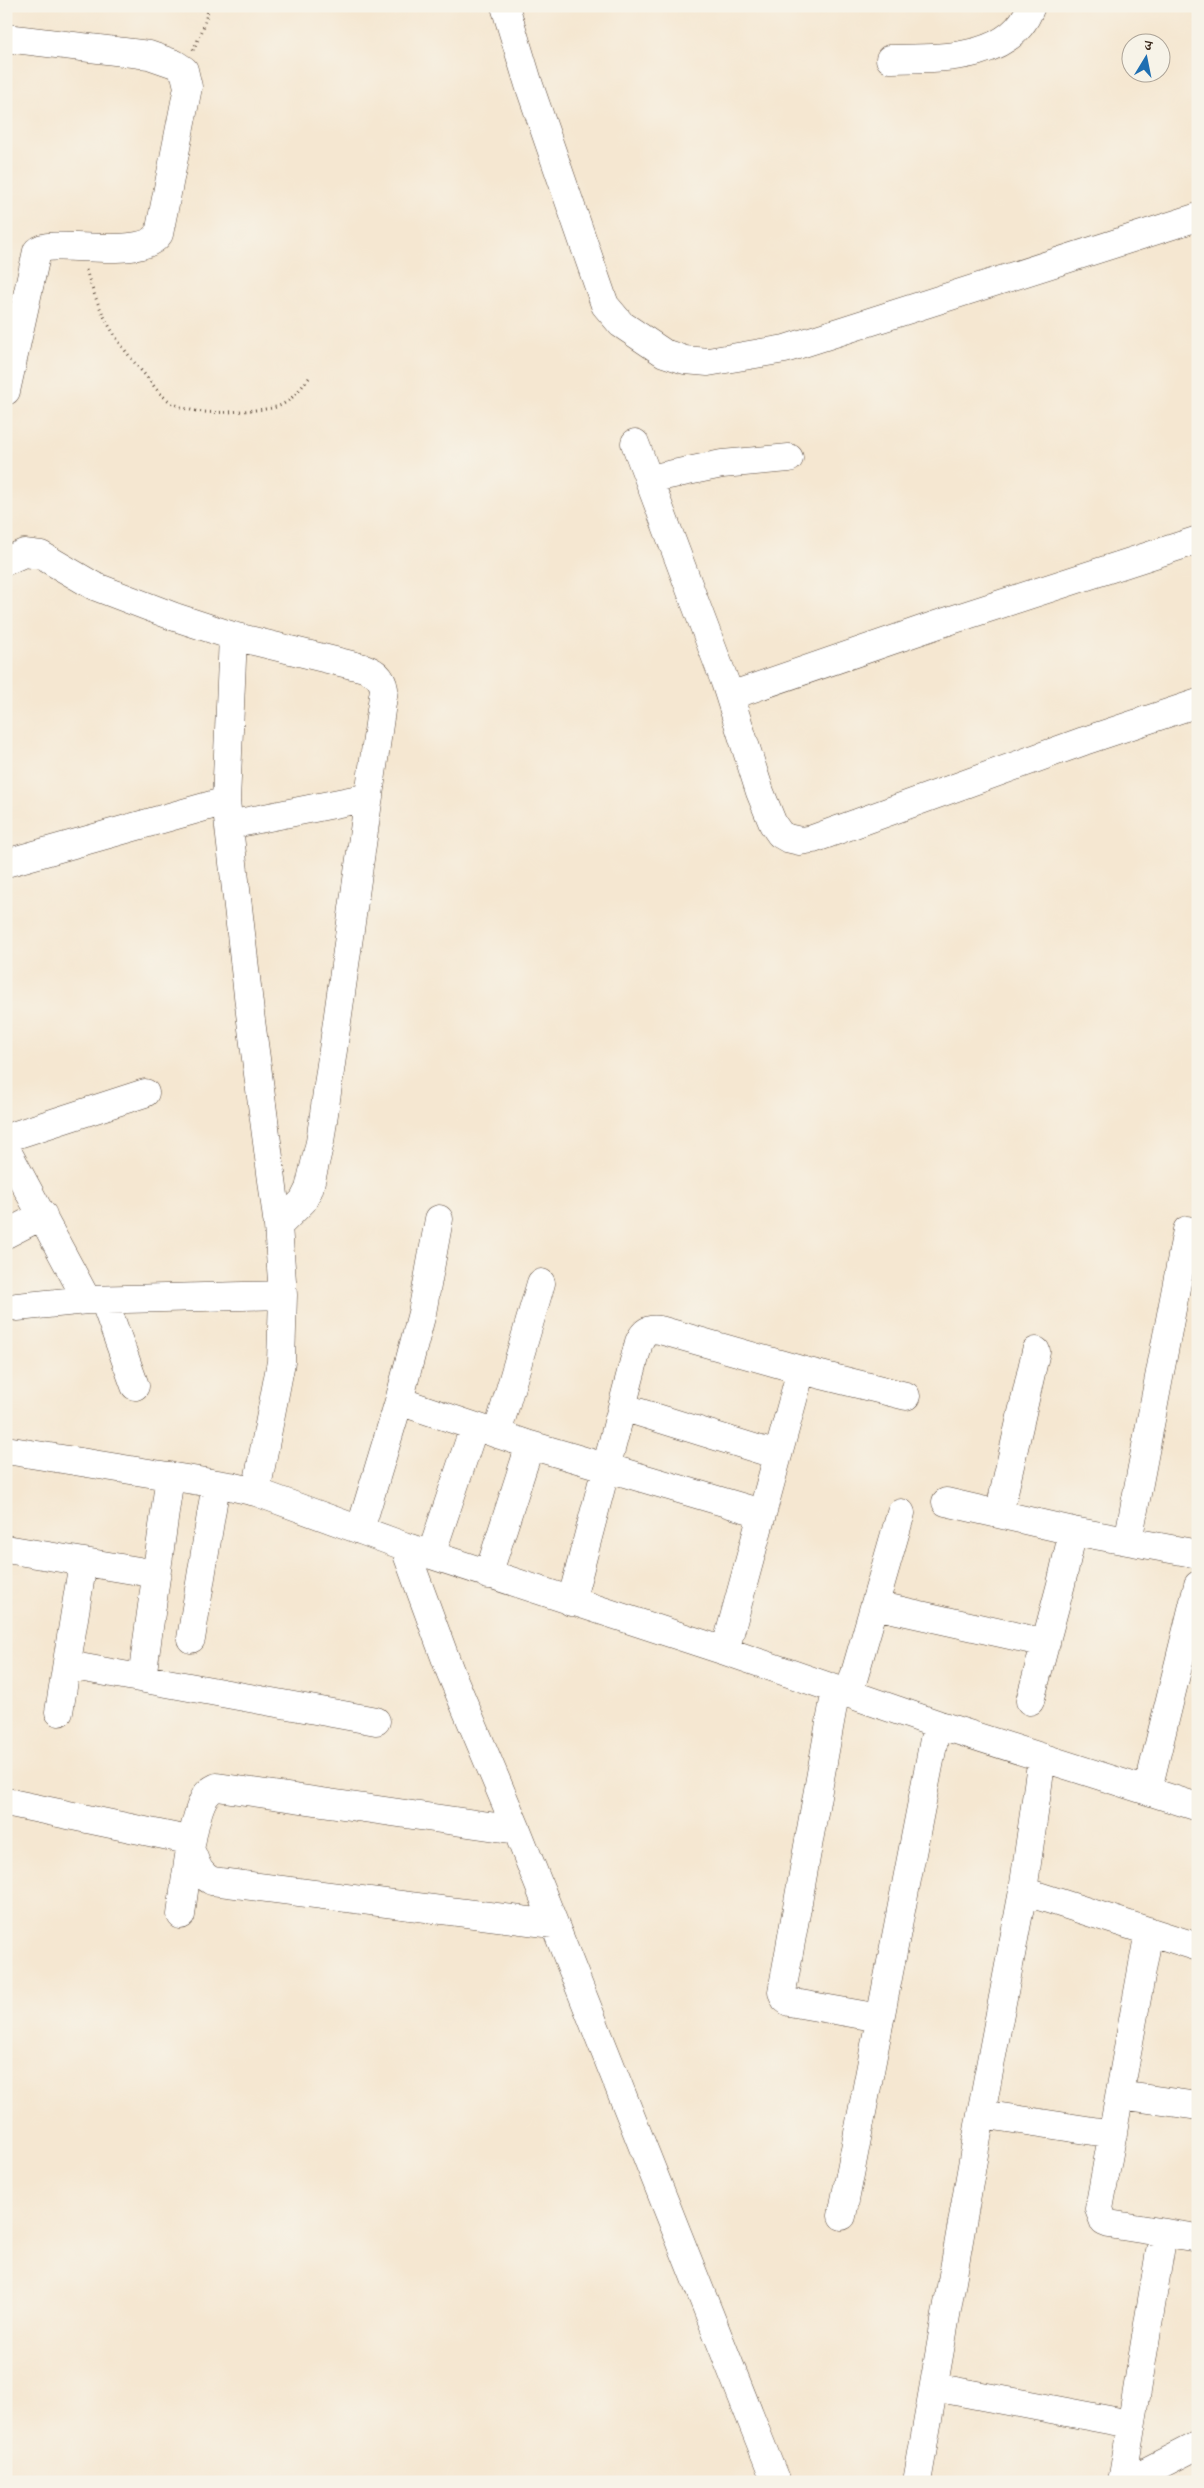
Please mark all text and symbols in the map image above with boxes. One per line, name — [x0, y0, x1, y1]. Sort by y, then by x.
north arrow — [1122, 32, 1172, 82]
text: उ — [1142, 35, 1154, 56]

